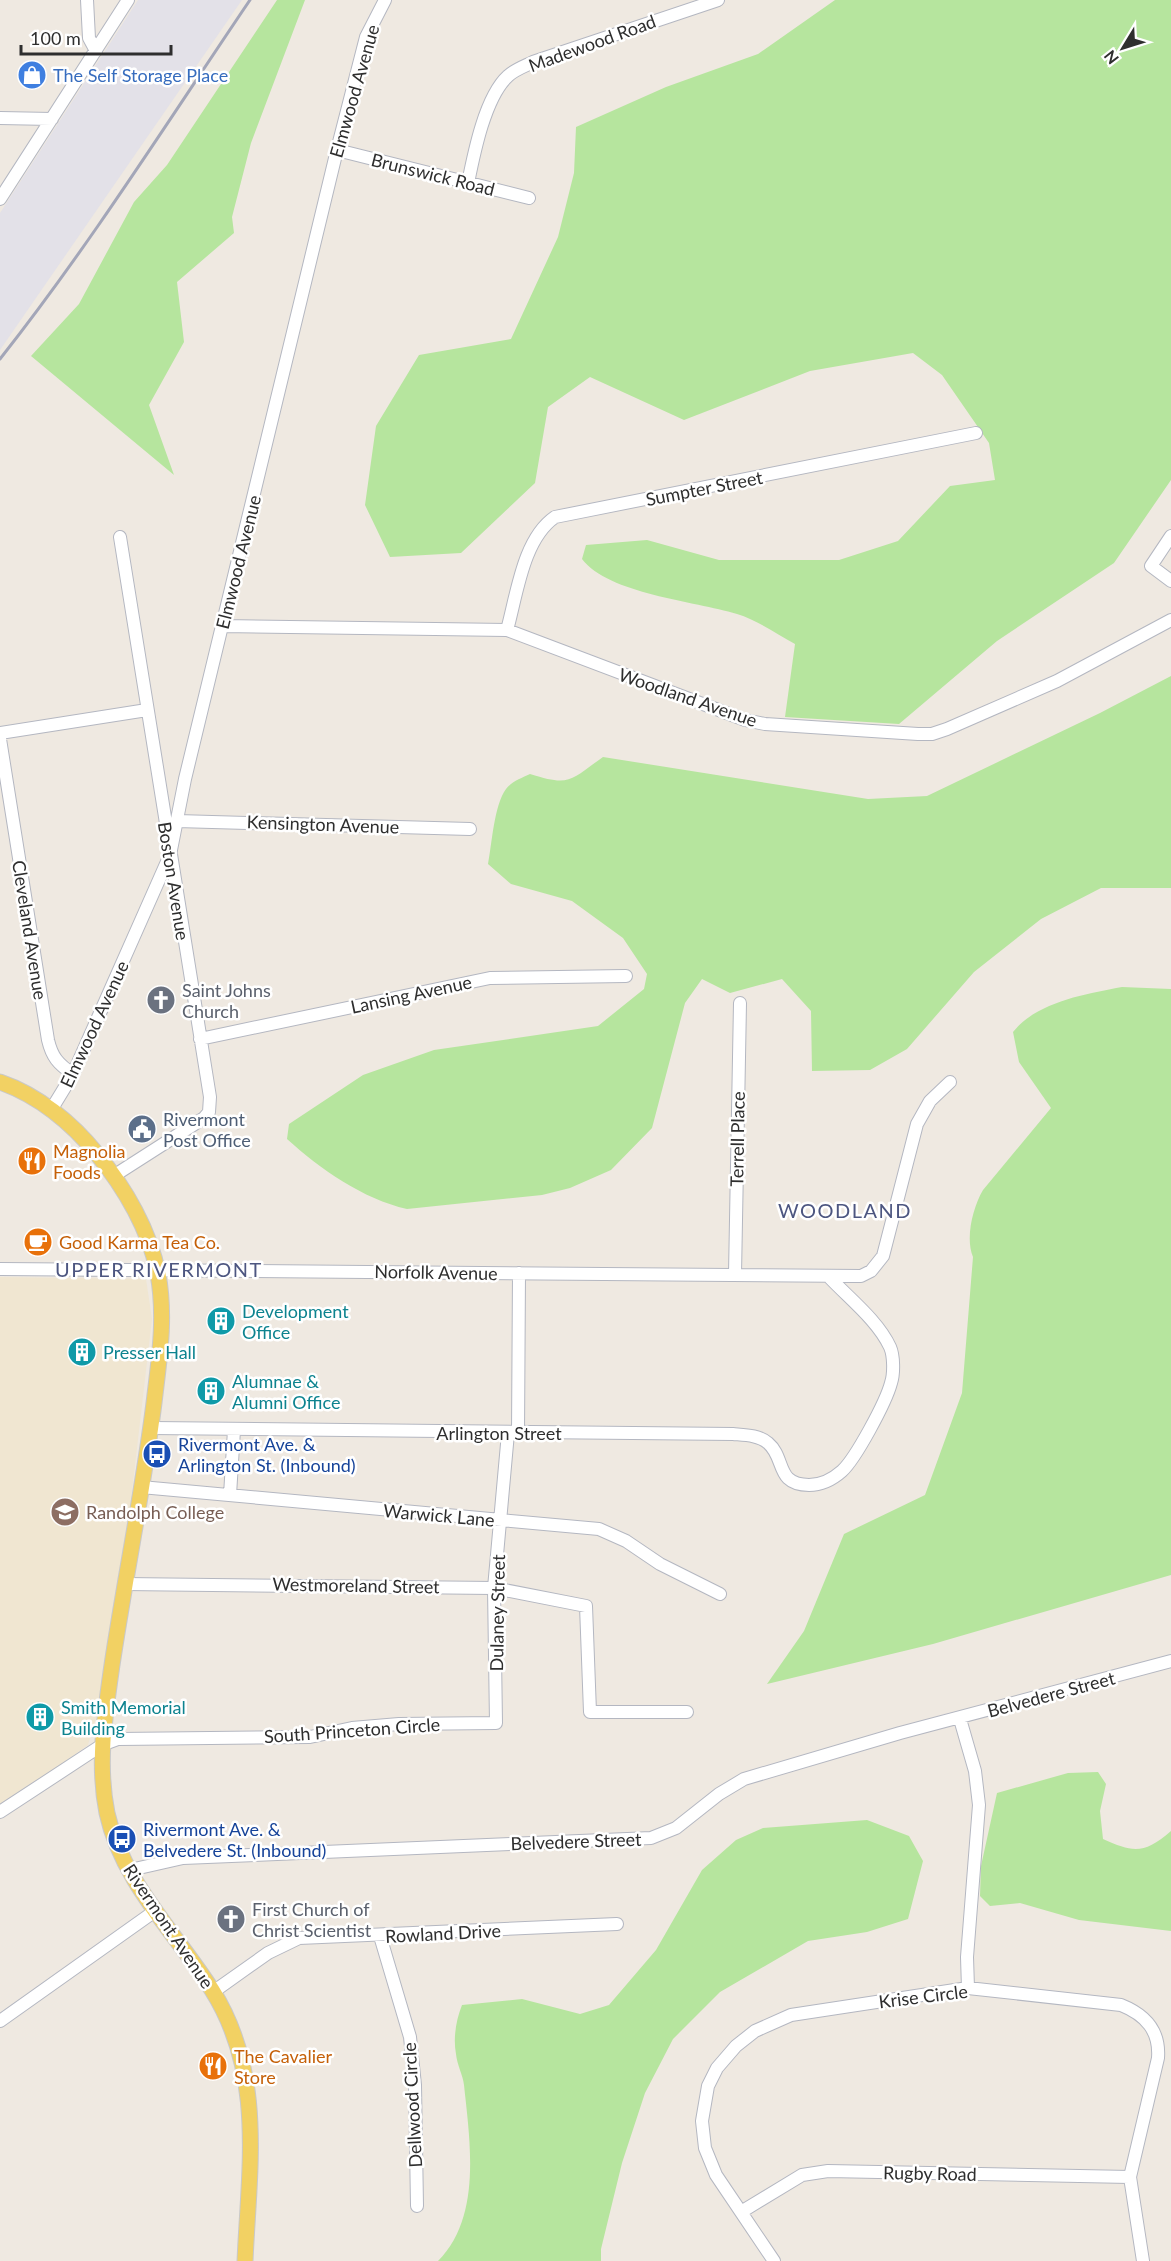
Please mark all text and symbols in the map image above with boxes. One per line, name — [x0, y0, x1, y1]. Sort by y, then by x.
street label: Madewood Road — [525, 10, 659, 76]
scale bar — [21, 18, 171, 56]
north arrow — [1093, 18, 1153, 78]
street label: Elmwood Avenue — [324, 22, 384, 160]
text: 100 m — [30, 27, 81, 49]
text: N — [1100, 47, 1122, 68]
shop icon: The Self Storage Place — [16, 59, 48, 91]
place label: The Self Storage Place — [53, 64, 228, 86]
street label: Brunswick Road — [369, 148, 497, 200]
street label: Sumpter Street — [644, 466, 765, 510]
street label: Elmwood Avenue — [211, 493, 265, 631]
street label: Woodland Avenue — [616, 663, 760, 731]
street label: Kensington Avenue — [246, 810, 400, 838]
street label: Boston Avenue — [154, 820, 194, 942]
street label: Cleveland Avenue — [8, 859, 52, 1001]
street label: Elmwood Avenue — [55, 957, 133, 1091]
street label: Lansing Avenue — [348, 970, 474, 1018]
place label: Saint Johns Church — [182, 979, 271, 1022]
church icon: Saint Johns Church — [145, 984, 177, 1016]
street label: Terrell Place — [725, 1091, 749, 1187]
place label: Rivermont Post Office — [163, 1108, 251, 1151]
public building icon: Rivermont Post Office — [126, 1113, 158, 1145]
place label: Magnolia Foods — [53, 1140, 126, 1183]
restaurant icon: Magnolia Foods — [16, 1145, 48, 1177]
district label: WOODLAND — [778, 1198, 912, 1222]
cafe icon: Good Karma Tea Co. — [22, 1226, 54, 1258]
place label: Good Karma Tea Co. — [59, 1231, 220, 1253]
district label: UPPER RIVERMONT — [55, 1257, 263, 1281]
street label: Norfolk Avenue — [374, 1260, 498, 1284]
place label: Development Office — [242, 1300, 349, 1343]
building icon: Development Office — [205, 1305, 237, 1337]
building icon: Presser Hall — [66, 1336, 98, 1368]
place label: Presser Hall — [103, 1341, 196, 1363]
place label: Alumnae & Alumni Office — [232, 1370, 340, 1413]
building icon: Alumnae & Alumni Office — [195, 1375, 227, 1407]
street label: Arlington Street — [436, 1422, 562, 1444]
place label: Rivermont Ave. & Arlington St. (Inbound) — [178, 1433, 356, 1476]
bus stop icon: Rivermont Ave. & Arlington St. (Inbound) — [141, 1438, 173, 1470]
school or university icon: Randolph College — [49, 1496, 81, 1528]
street label: Warwick Lane — [382, 1499, 496, 1531]
place label: Randolph College — [86, 1501, 224, 1523]
street label: Dulaney Street — [485, 1554, 509, 1672]
street label: Westmoreland Street — [272, 1573, 440, 1597]
street label: Belvedere Street — [985, 1666, 1118, 1722]
place label: Smith Memorial Building — [61, 1696, 186, 1739]
building icon: Smith Memorial Building — [24, 1701, 56, 1733]
street label: South Princeton Circle — [263, 1713, 441, 1747]
place label: Rivermont Ave. & Belvedere St. (Inbound) — [143, 1818, 326, 1861]
bus stop icon: Rivermont Ave. & Belvedere St. (Inbound) — [106, 1823, 138, 1855]
street label: Belvedere Street — [510, 1828, 642, 1854]
street label: Rivermont Avenue — [119, 1860, 219, 1992]
place label: First Church of Christ Scientist — [252, 1898, 372, 1941]
church icon: First Church of Christ Scientist — [215, 1903, 247, 1935]
street label: Rowland Drive — [385, 1919, 501, 1947]
street label: Krise Circle — [877, 1980, 969, 2012]
street label: Dellwood Circle — [398, 2042, 426, 2168]
place label: The Cavalier Store — [234, 2045, 333, 2088]
restaurant icon: The Cavalier Store — [197, 2050, 229, 2082]
street label: Rugby Road — [883, 2161, 977, 2185]

